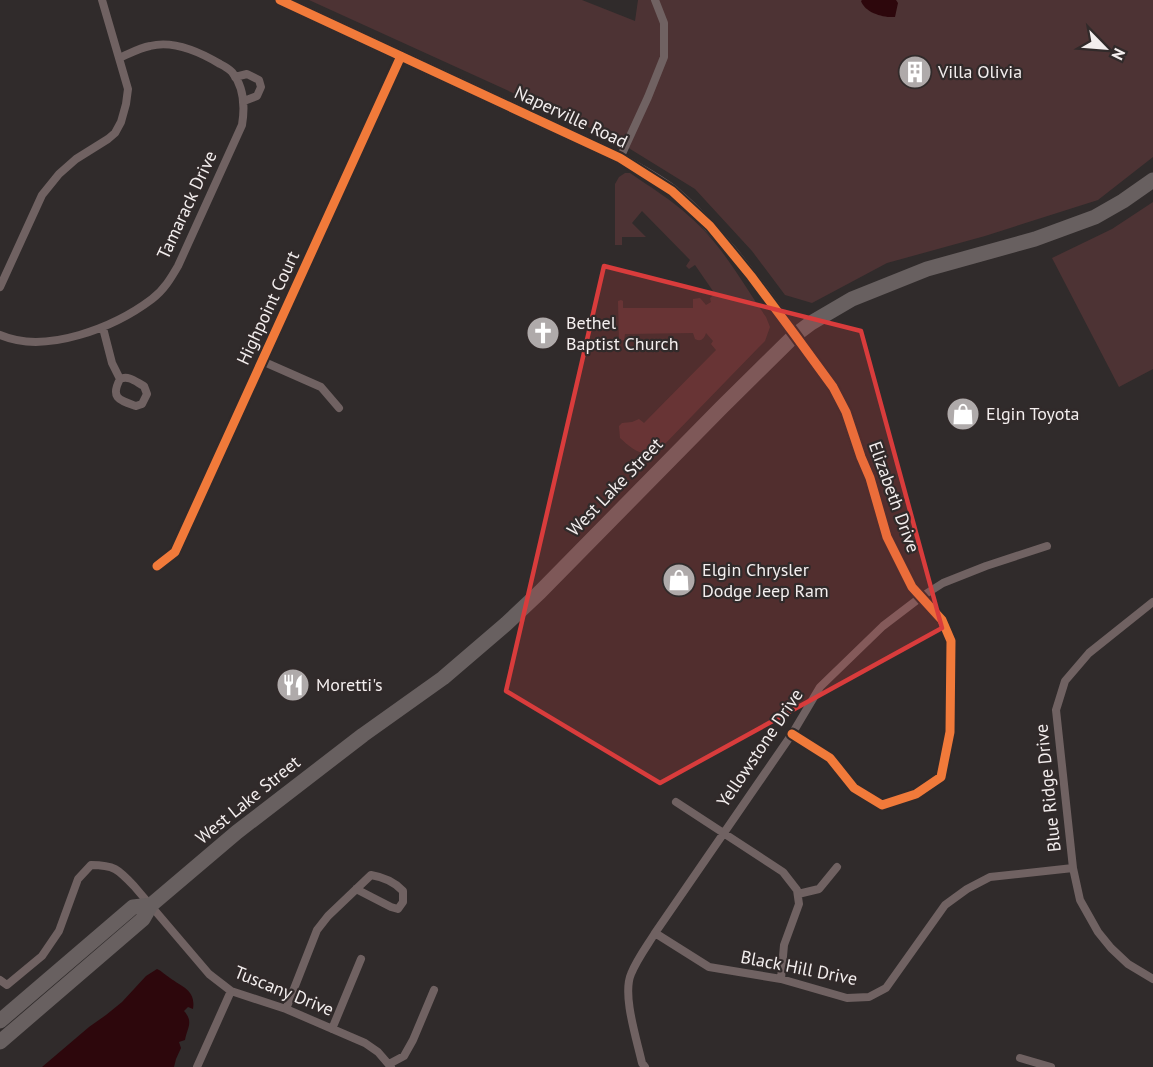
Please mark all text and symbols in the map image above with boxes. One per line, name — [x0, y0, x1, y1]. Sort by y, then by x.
north arrow — [1075, 18, 1135, 78]
text: N — [1107, 45, 1130, 63]
building icon: Villa Olivia — [897, 54, 933, 90]
place label: Villa Olivia — [937, 60, 1022, 83]
street label: Naperville Road — [511, 80, 631, 153]
street label: Tamarack Drive — [151, 147, 222, 263]
street label: Highpoint Court — [231, 247, 304, 368]
place label: Bethel Baptist Church — [566, 311, 679, 355]
church icon: Bethel Baptist Church — [525, 315, 561, 351]
shop icon: Elgin Toyota — [945, 396, 981, 432]
place label: Elgin Toyota — [986, 402, 1079, 425]
street label: West Lake Street — [562, 433, 667, 541]
street label: Elizabeth Drive — [864, 438, 925, 556]
place label: Elgin Chrysler Dodge Jeep Ram — [702, 558, 829, 602]
shop icon: Elgin Chrysler Dodge Jeep Ram — [661, 562, 697, 598]
restaurant icon: Moretti's — [275, 667, 311, 703]
place label: Moretti's — [316, 673, 383, 696]
street label: Yellowstone Drive — [711, 684, 808, 811]
street label: Blue Ridge Drive — [1029, 723, 1066, 853]
street label: West Lake Street — [191, 750, 305, 849]
street label: Black Hill Drive — [739, 945, 859, 990]
street label: Tuscany Drive — [231, 960, 337, 1021]

